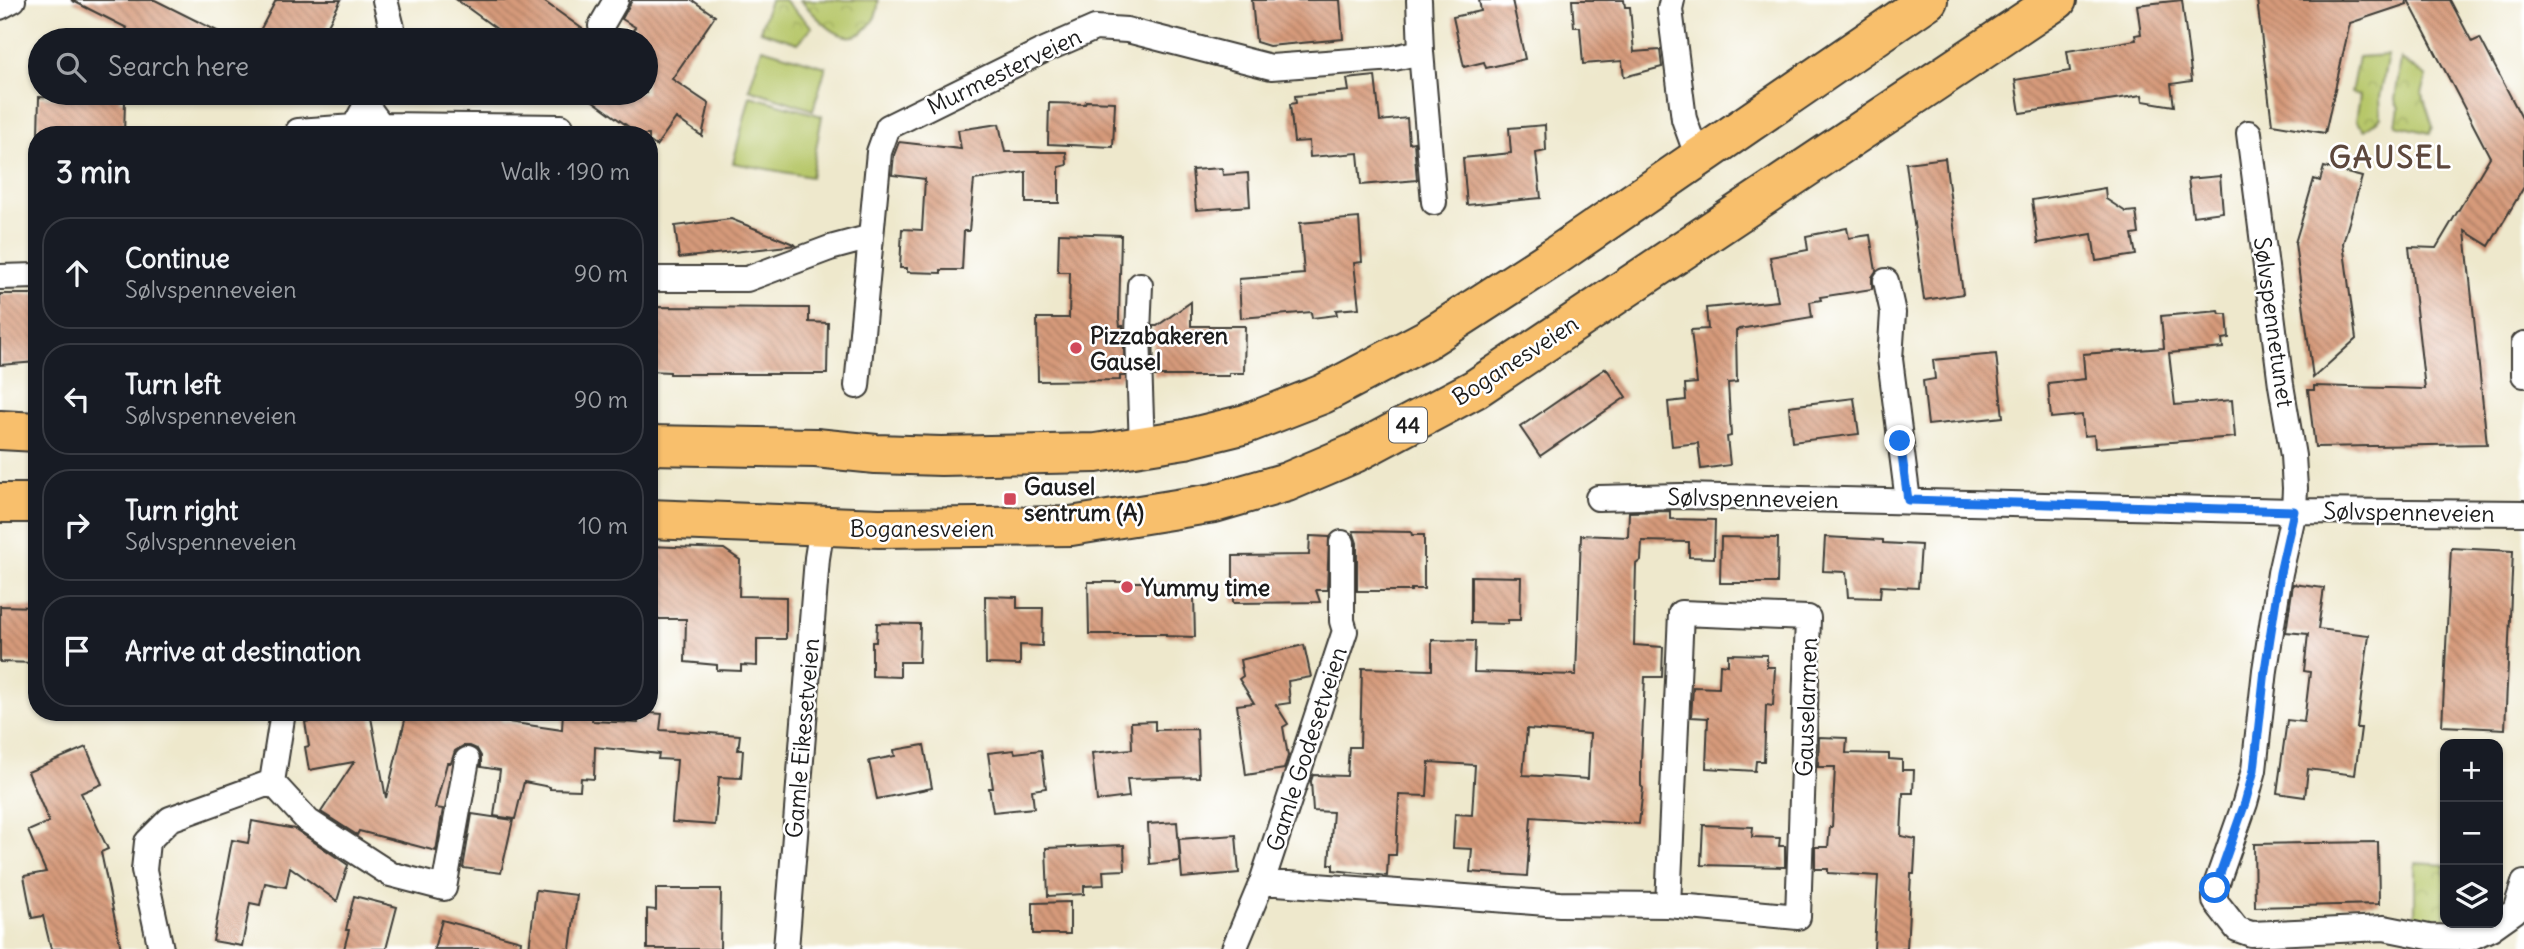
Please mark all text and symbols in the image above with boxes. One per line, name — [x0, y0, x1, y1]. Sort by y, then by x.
street label: Murmesterveien — [922, 21, 1086, 121]
search box — [28, 28, 658, 105]
icon: search — [52, 48, 90, 86]
text: Search here — [108, 50, 249, 83]
district label: GAUSEL — [2329, 138, 2453, 176]
text: 3 min — [56, 153, 131, 191]
text: Walk · 190 m — [501, 157, 630, 186]
street label: Sølvspennetunet — [2248, 235, 2300, 409]
text: Continue — [125, 242, 230, 275]
icon: ahead — [58, 254, 96, 292]
text: 90 m — [574, 259, 628, 288]
text: Sølvspenneveien — [125, 275, 296, 304]
street label: Boganesveien — [1446, 308, 1584, 412]
place label: Pizzabakeren Gausel — [1090, 321, 1228, 376]
marker: Pizzabakeren Gausel — [1068, 340, 1084, 356]
text: Turn left — [125, 368, 221, 401]
icon: left — [58, 380, 96, 418]
text: 90 m — [574, 385, 628, 414]
text: Sølvspenneveien — [125, 401, 296, 430]
road number: 44 — [1389, 408, 1427, 442]
route end — [1884, 425, 1915, 456]
place label: Gausel sentrum (A) — [1024, 472, 1144, 527]
street label: Sølvspenneveien — [1667, 482, 1839, 514]
marker: Gausel sentrum (A) — [1002, 491, 1018, 507]
text: Turn right — [125, 494, 238, 527]
street label: Sølvspenneveien — [2323, 496, 2495, 528]
icon: right — [58, 506, 96, 544]
text: 10 m — [578, 511, 628, 540]
street label: Boganesveien — [850, 514, 994, 543]
text: Sølvspenneveien — [125, 527, 296, 556]
place label: Yummy time — [1140, 573, 1270, 602]
marker: Yummy time — [1119, 579, 1135, 595]
icon: arrive — [58, 632, 96, 670]
text: Arrive at destination — [125, 635, 361, 668]
street label: Gamle Eikesetveien — [779, 637, 825, 839]
street label: Gauselarmen — [1789, 637, 1823, 777]
street label: Gamle Godesetveien — [1259, 643, 1353, 855]
map controls — [2440, 739, 2503, 928]
button: + — [2440, 739, 2503, 802]
button: − — [2440, 802, 2503, 865]
button: layers — [2440, 865, 2503, 928]
route start — [2199, 872, 2230, 903]

